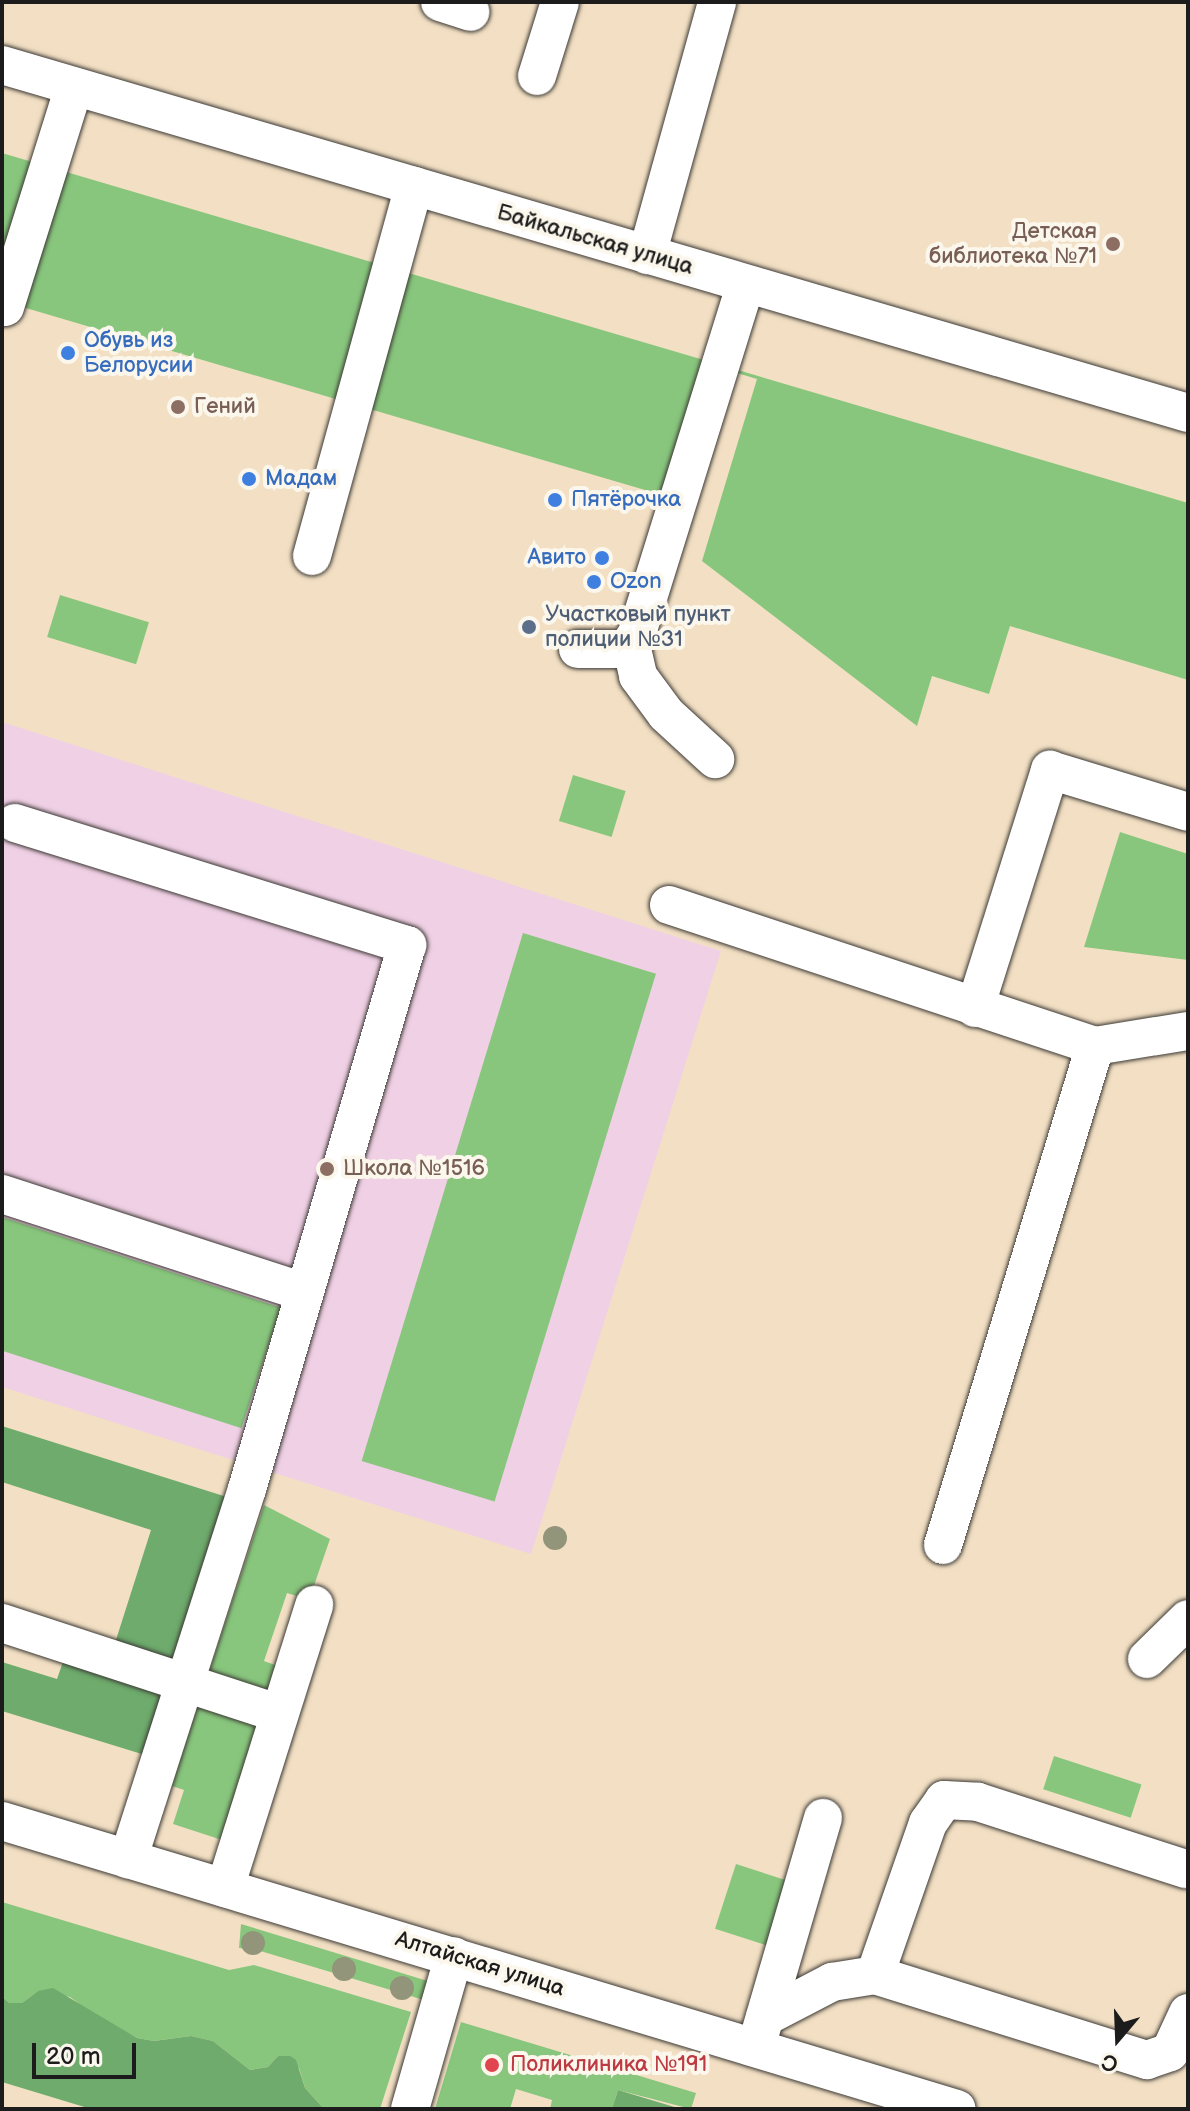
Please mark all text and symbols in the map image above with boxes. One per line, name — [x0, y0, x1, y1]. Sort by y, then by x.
street label: Байкальская улица — [494, 199, 696, 281]
place label: Детская библиотека №71 — [929, 218, 1097, 270]
marker: Детская библиотека №71 — [1104, 235, 1122, 253]
place label: Обувь из Белорусии — [84, 327, 193, 378]
marker: Обувь из Белорусии — [59, 344, 77, 362]
place label: Гений — [194, 394, 256, 420]
marker: Гений — [169, 398, 187, 416]
place label: Мадам — [265, 466, 337, 492]
marker: Мадам — [240, 470, 258, 488]
place label: Пятёрочка — [571, 487, 681, 513]
marker: Пятёрочка — [546, 491, 564, 509]
place label: Авито — [528, 545, 586, 571]
marker: Авито — [593, 549, 611, 567]
place label: Ozon — [610, 569, 662, 595]
marker: Ozon — [585, 573, 603, 591]
place label: Участковый пункт полиции №31 — [545, 601, 731, 652]
marker: Участковый пункт полиции №31 — [520, 618, 538, 636]
place label: Школа №1516 — [343, 1156, 485, 1182]
marker: Школа №1516 — [318, 1160, 336, 1178]
street label: Алтайская улица — [392, 1926, 568, 2002]
north arrow — [1078, 1999, 1158, 2079]
scale bar — [36, 2027, 140, 2077]
text: 20 m — [46, 2042, 101, 2071]
text: С — [1098, 2047, 1122, 2077]
place label: Поликлиника №191 — [510, 2052, 707, 2078]
marker: Поликлиника №191 — [481, 2054, 503, 2076]

